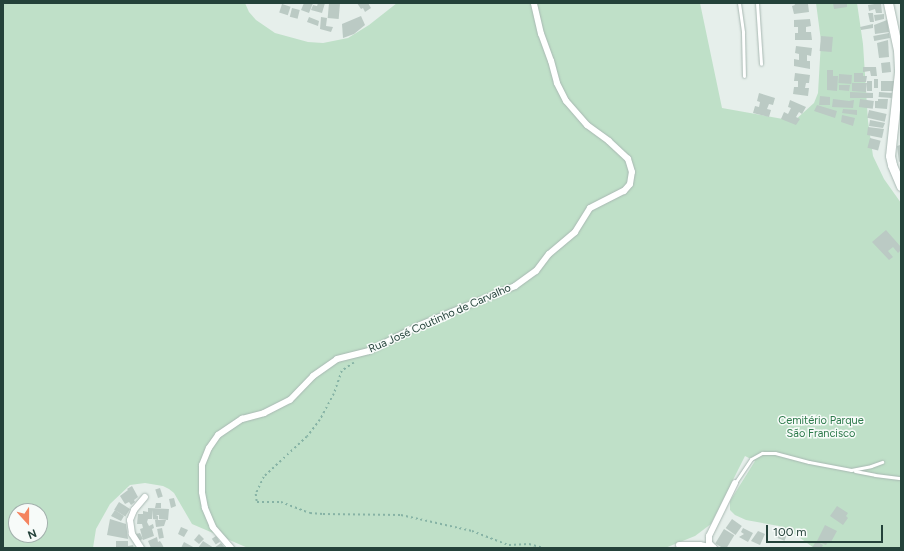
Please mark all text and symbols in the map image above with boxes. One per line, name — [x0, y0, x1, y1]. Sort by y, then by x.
street label: Rua José Coutinho de Carvalho — [367, 282, 513, 356]
park label: Cemitério Parque São Francisco — [778, 415, 864, 441]
north arrow — [8, 503, 48, 543]
scale bar — [768, 517, 885, 543]
text: 100 m — [773, 525, 807, 539]
text: N — [26, 526, 38, 541]

